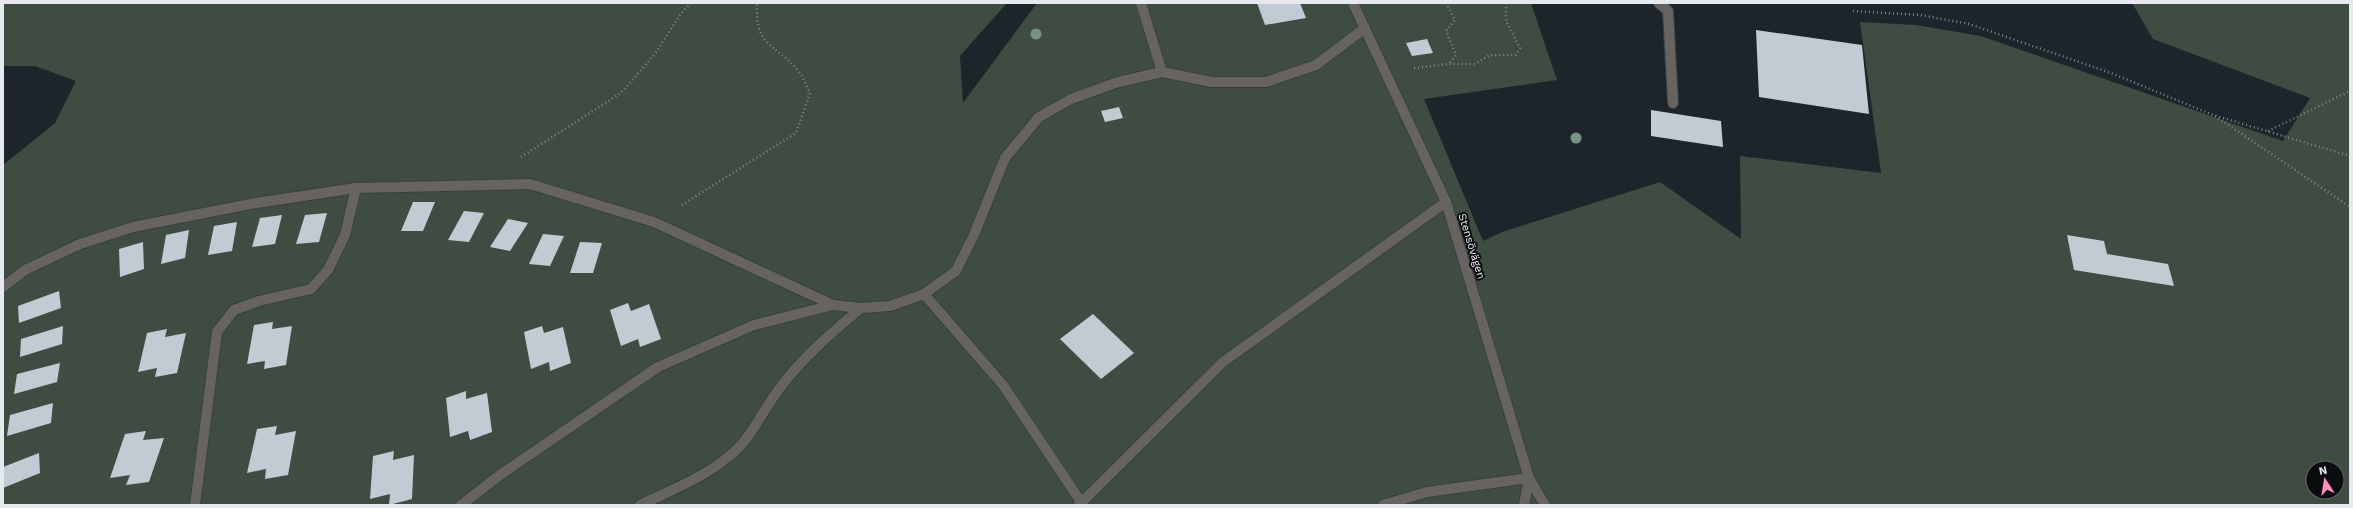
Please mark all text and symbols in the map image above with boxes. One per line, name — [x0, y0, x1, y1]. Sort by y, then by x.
street label: Stensövägen — [1455, 212, 1488, 281]
north arrow — [2305, 460, 2345, 500]
text: N — [2318, 464, 2328, 478]

